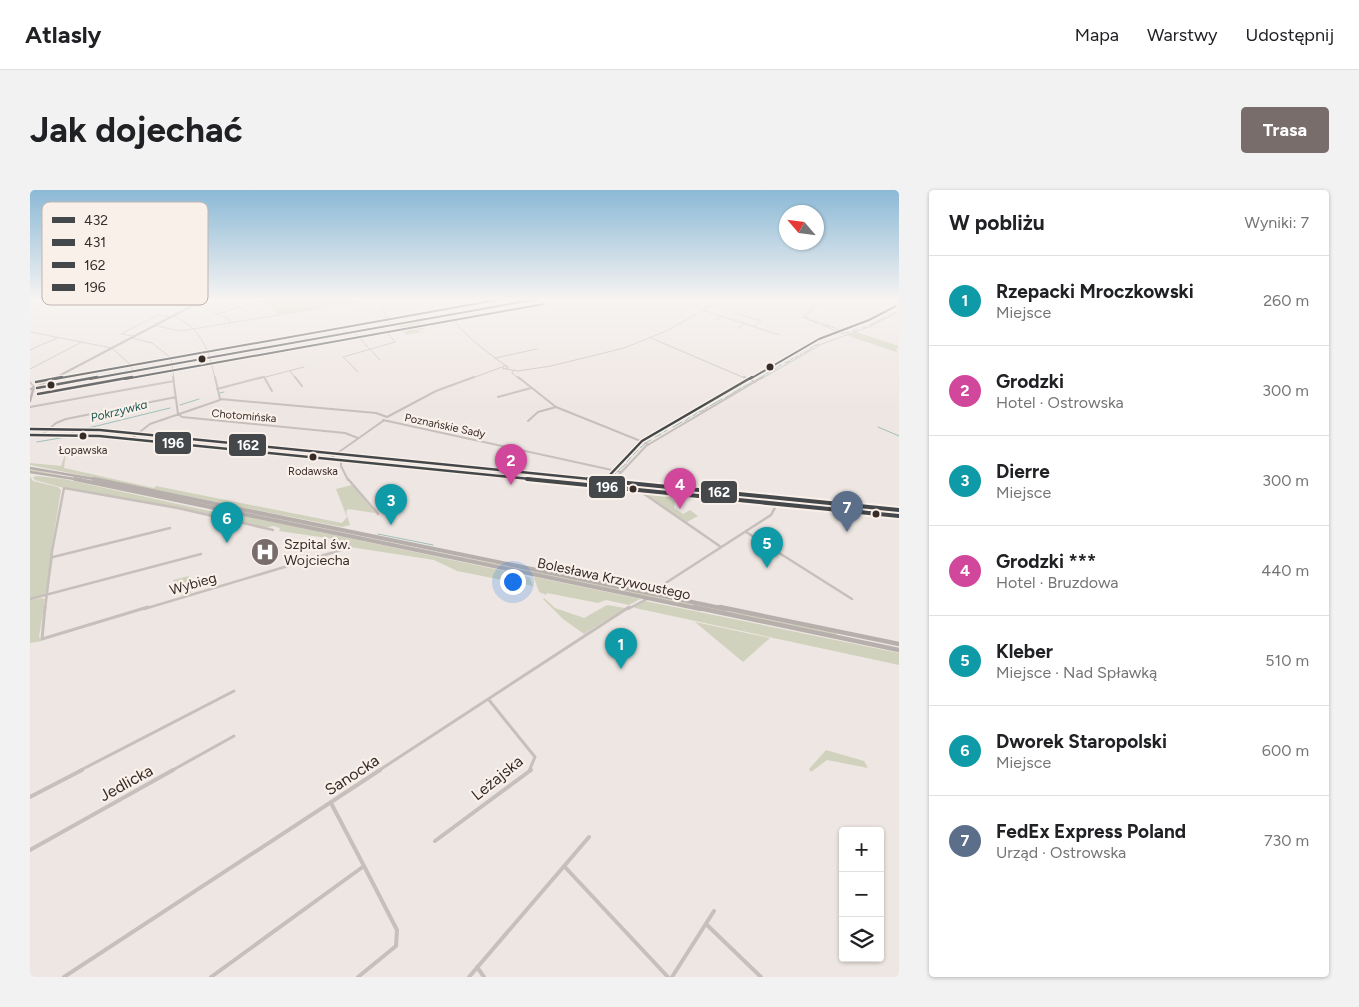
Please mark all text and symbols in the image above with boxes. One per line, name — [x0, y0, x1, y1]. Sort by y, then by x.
text: Atlasly — [25, 20, 101, 49]
text: Mapa — [1075, 24, 1119, 46]
text: Warstwy — [1147, 24, 1218, 46]
text: Udostępnij — [1246, 24, 1334, 46]
button: Trasa — [1241, 107, 1329, 153]
text: Jak dojechać — [30, 109, 243, 151]
legend — [42, 202, 208, 305]
north arrow — [779, 205, 824, 250]
text: W pobliżu — [949, 210, 1045, 235]
text: 432 — [84, 212, 108, 229]
text: Wyniki: 7 — [1245, 213, 1309, 232]
text: 431 — [84, 234, 106, 251]
text: 162 — [84, 257, 106, 274]
text: 196 — [84, 279, 106, 296]
text: Rzepacki Mroczkowski — [996, 280, 1194, 303]
text: 1 — [962, 291, 968, 310]
text: 260 m — [1263, 291, 1309, 310]
text: Miejsce — [996, 303, 1051, 322]
unlabelled marker — [197, 354, 207, 364]
unlabelled marker — [765, 362, 775, 372]
text: Grodzki — [996, 370, 1064, 393]
unlabelled marker — [46, 380, 56, 390]
text: 2 — [960, 381, 970, 400]
text: 300 m — [1262, 381, 1309, 400]
text: Hotel · Ostrowska — [996, 393, 1124, 412]
water label: Pokrzywka — [89, 397, 149, 425]
street label: Chotomińska — [211, 407, 277, 425]
street label: Poznańskie Sady — [403, 411, 487, 441]
marker: Łopawska — [78, 431, 88, 441]
line badge: 196 — [154, 431, 192, 455]
line badge: 162 — [228, 433, 267, 457]
text: 196 — [162, 435, 184, 452]
text: 162 — [237, 437, 259, 454]
place label: Łopawska — [59, 444, 107, 457]
pin: 2 — [495, 444, 527, 485]
marker: Rodawska — [308, 452, 318, 462]
text: Dierre — [996, 460, 1050, 483]
place label: Rodawska — [288, 465, 338, 478]
pin: 4 — [664, 468, 696, 509]
text: 3 — [961, 471, 969, 490]
text: 300 m — [1262, 471, 1309, 490]
line badge: 196 — [588, 475, 626, 499]
text: 196 — [596, 479, 618, 496]
line badge: 162 — [700, 480, 738, 504]
text: Miejsce — [996, 483, 1051, 502]
pin: 3 — [375, 484, 407, 525]
unlabelled marker — [628, 484, 638, 494]
text: 162 — [708, 484, 730, 501]
pin: 7 — [831, 491, 863, 532]
pin: 6 — [211, 502, 243, 543]
unlabelled marker — [871, 509, 881, 519]
pin: 5 — [751, 527, 783, 568]
place label: Szpital św. Wojciecha — [284, 536, 350, 569]
hospital icon: Szpital św. Wojciecha — [250, 537, 280, 567]
text: Grodzki *** — [996, 550, 1096, 573]
street label: Bolesława Krzywoustego — [536, 554, 692, 604]
text: 4 — [960, 561, 970, 580]
text: 440 m — [1261, 561, 1309, 580]
street label: Wybieg — [168, 569, 218, 599]
your location — [500, 569, 526, 595]
text: Hotel · Bruzdowa — [996, 573, 1118, 592]
pin: 1 — [605, 628, 637, 669]
text: Kleber — [996, 640, 1053, 663]
text: 5 — [960, 651, 970, 670]
text: 510 m — [1265, 651, 1309, 670]
text: Miejsce · Nad Spławką — [996, 663, 1157, 682]
text: Dworek Staropolski — [996, 730, 1167, 753]
text: 6 — [960, 741, 970, 760]
text: 600 m — [1262, 741, 1309, 760]
street label: Sanocka — [321, 751, 383, 799]
street label: Leżajska — [467, 752, 527, 804]
text: Miejsce — [996, 753, 1051, 772]
street label: Jedlicka — [96, 761, 156, 805]
text: FedEx Express Poland — [996, 820, 1186, 843]
map controls — [839, 827, 884, 962]
button: + — [839, 827, 884, 872]
text: 7 — [961, 831, 969, 850]
text: 730 m — [1264, 831, 1309, 850]
text: Urząd · Ostrowska — [996, 843, 1126, 862]
button: − — [839, 872, 884, 917]
button: layers — [839, 917, 884, 962]

